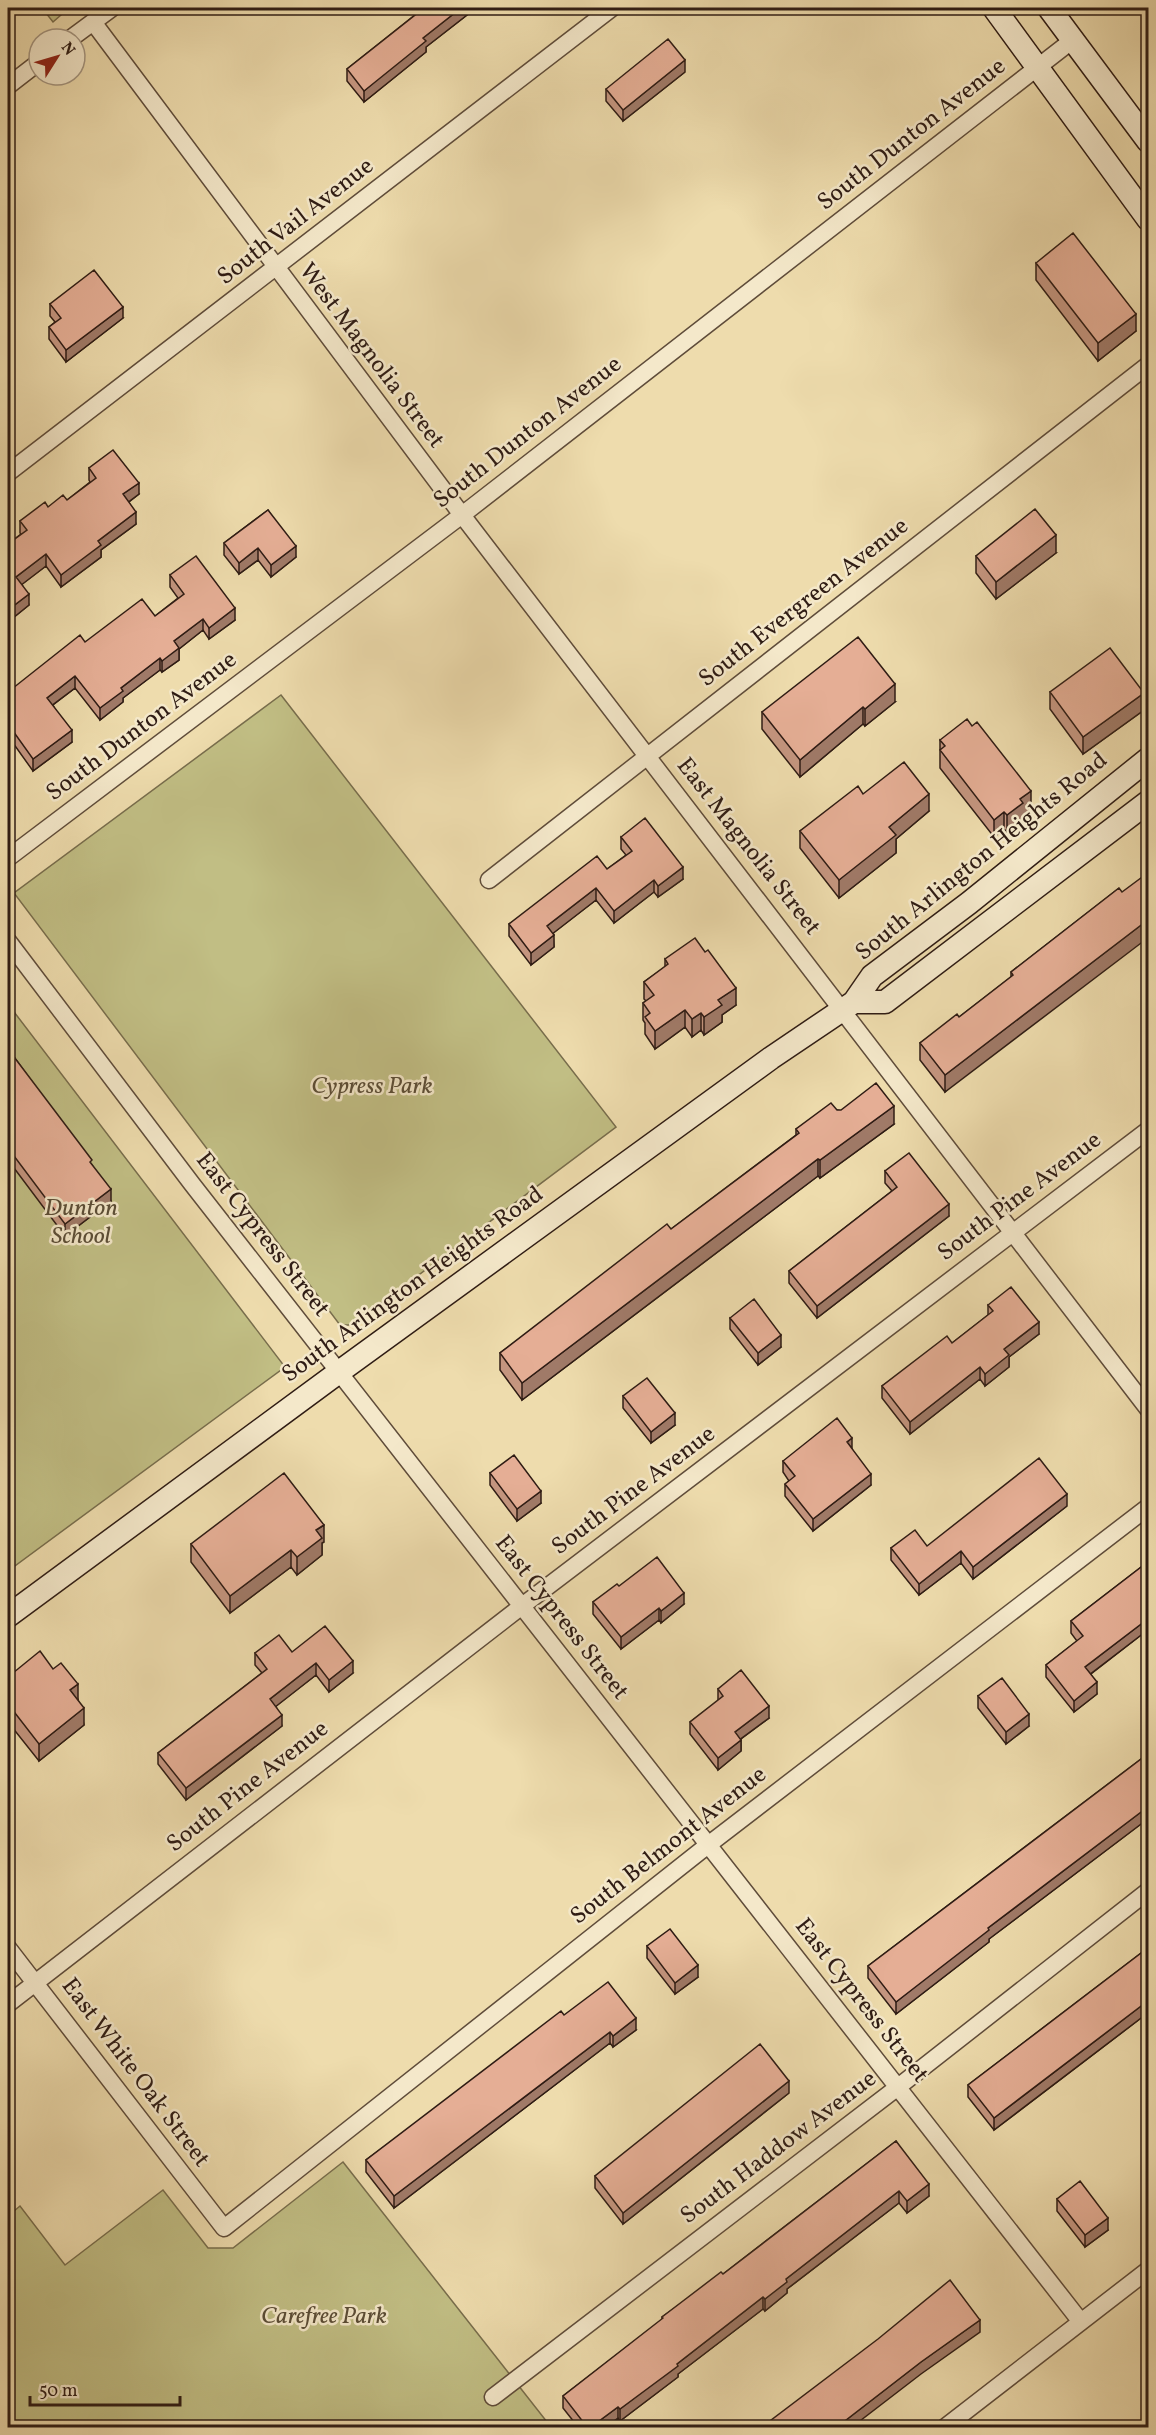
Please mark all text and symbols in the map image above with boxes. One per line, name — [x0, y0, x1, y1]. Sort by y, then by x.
north arrow — [27, 27, 87, 87]
text: N — [55, 38, 80, 61]
street label: South Dunton Avenue — [810, 50, 1014, 220]
street label: South Vail Avenue — [211, 150, 381, 294]
street label: West Magnolia Street — [290, 256, 452, 456]
street label: South Dunton Avenue — [426, 348, 630, 518]
street label: South Evergreen Avenue — [692, 510, 916, 696]
street label: South Dunton Avenue — [40, 644, 244, 810]
street label: South Arlington Heights Road — [849, 744, 1115, 970]
street label: East Magnolia Street — [668, 751, 828, 943]
park label: Cypress Park — [311, 1070, 433, 1104]
street label: South Pine Avenue — [931, 1124, 1109, 1270]
street label: East Cypress Street — [187, 1145, 337, 1325]
street label: South Arlington Heights Road — [275, 1178, 551, 1392]
park label: Dunton School — [44, 1192, 118, 1254]
street label: South Pine Avenue — [545, 1418, 723, 1564]
street label: East Cypress Street — [486, 1528, 636, 1708]
street label: South Pine Avenue — [160, 1713, 336, 1861]
street label: South Belmont Avenue — [564, 1759, 774, 1933]
street label: East Cypress Street — [786, 1911, 936, 2091]
street label: East White Oak Street — [52, 1971, 218, 2175]
street label: South Haddow Avenue — [674, 2063, 884, 2233]
park label: Carefree Park — [261, 2300, 387, 2334]
scale bar — [30, 2369, 180, 2407]
text: 50 m — [39, 2379, 78, 2404]

